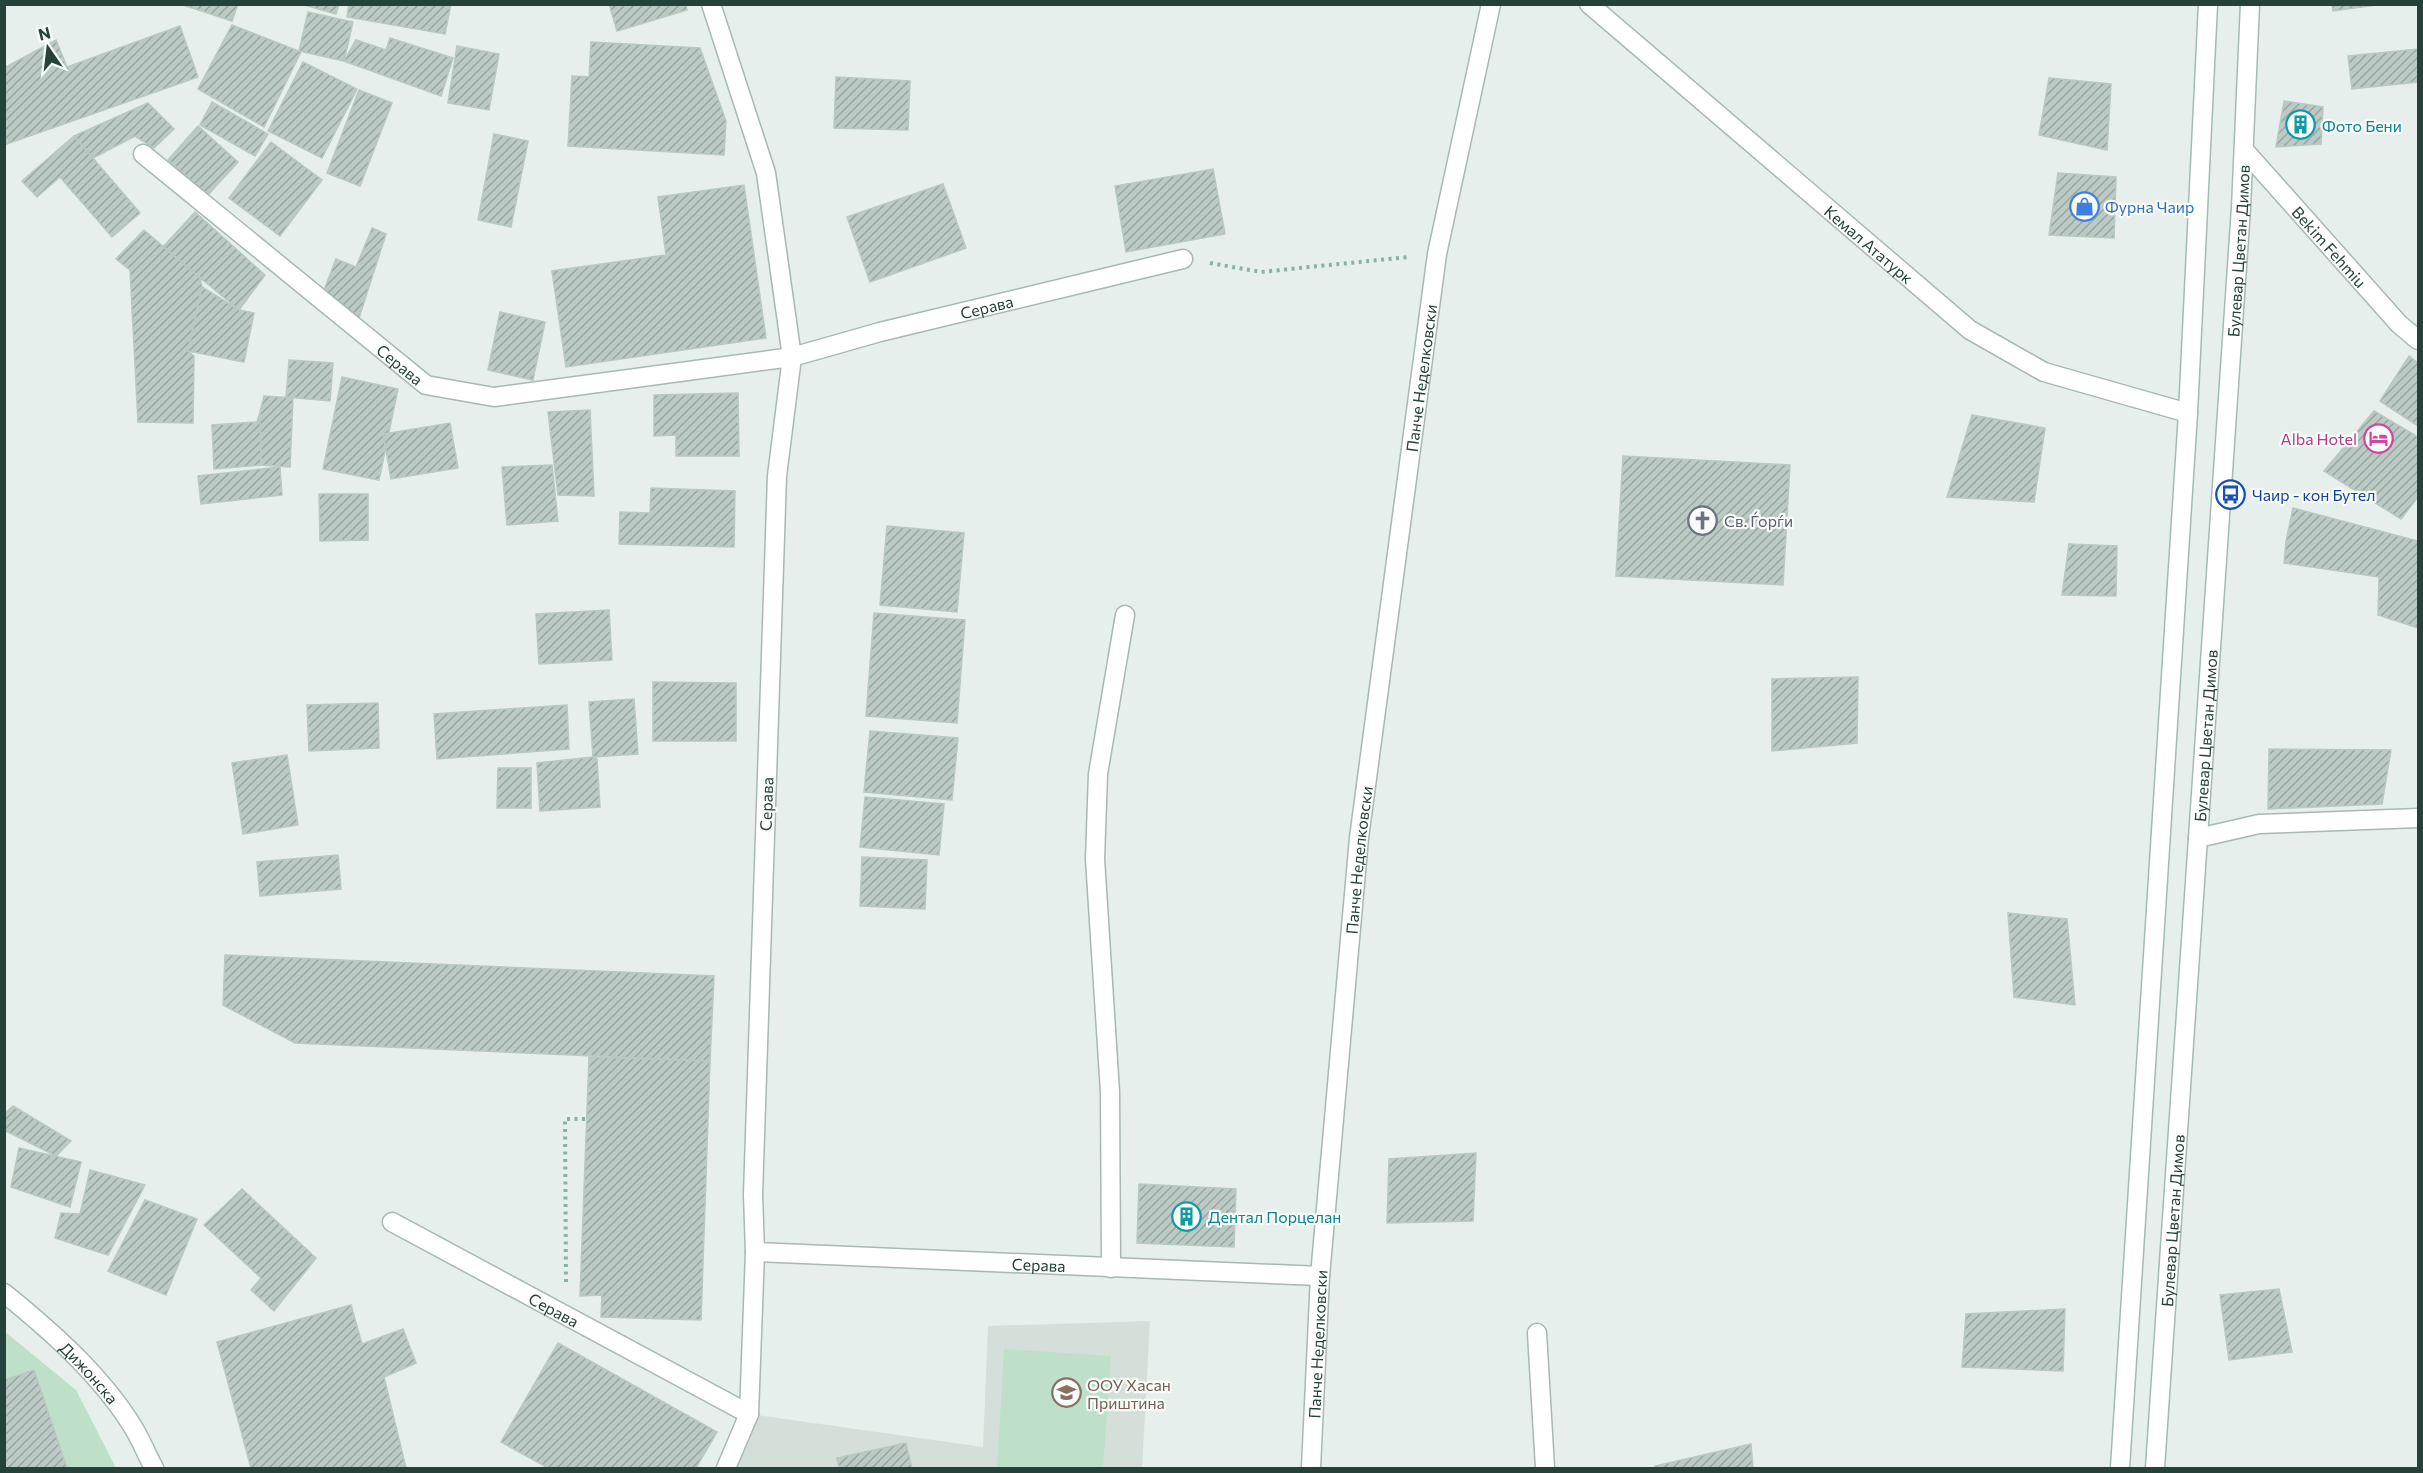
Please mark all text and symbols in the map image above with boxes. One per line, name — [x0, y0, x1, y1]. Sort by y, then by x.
north arrow — [18, 18, 78, 78]
text: N — [36, 22, 52, 44]
building icon: Фото Бени — [2285, 109, 2317, 141]
place label: Фото Бени — [2322, 116, 2402, 135]
street label: Булевар Цветан Димов — [2223, 164, 2252, 338]
shop icon: Фурна Чаир — [2068, 190, 2100, 222]
place label: Фурна Чаир — [2105, 197, 2194, 216]
street label: Кемал Ататурк — [1821, 201, 1918, 287]
street label: Bekim Fehmiu — [2289, 202, 2371, 291]
street label: Серава — [958, 291, 1015, 322]
street label: Панче Неделковски — [1401, 303, 1440, 453]
street label: Серава — [373, 340, 427, 388]
hotel icon: Alba Hotel — [2362, 422, 2394, 454]
place label: Alba Hotel — [2281, 429, 2357, 448]
bus stop icon: Чаир - кон Бутел — [2215, 478, 2247, 510]
place label: Чаир - кон Бутел — [2252, 485, 2376, 504]
church icon: Св. Ѓорѓи — [1687, 504, 1719, 536]
place label: Св. Ѓорѓи — [1724, 511, 1793, 530]
street label: Булевар Цветан Димов — [2190, 649, 2220, 823]
street label: Серава — [756, 777, 776, 831]
street label: Панче Неделковски — [1341, 785, 1375, 935]
street label: Булевар Цветан Димов — [2157, 1134, 2187, 1307]
building icon: Дентал Порцелан — [1171, 1200, 1203, 1232]
place label: Дентал Порцелан — [1208, 1207, 1341, 1226]
street label: Серава — [1011, 1253, 1066, 1275]
street label: Панче Неделковски — [1304, 1269, 1330, 1419]
street label: Серава — [526, 1288, 582, 1330]
street label: Дижонска — [57, 1337, 123, 1407]
place label: ООУ Хасан Приштина — [1087, 1375, 1171, 1412]
school or university icon: ООУ Хасан Приштина — [1050, 1377, 1082, 1409]

